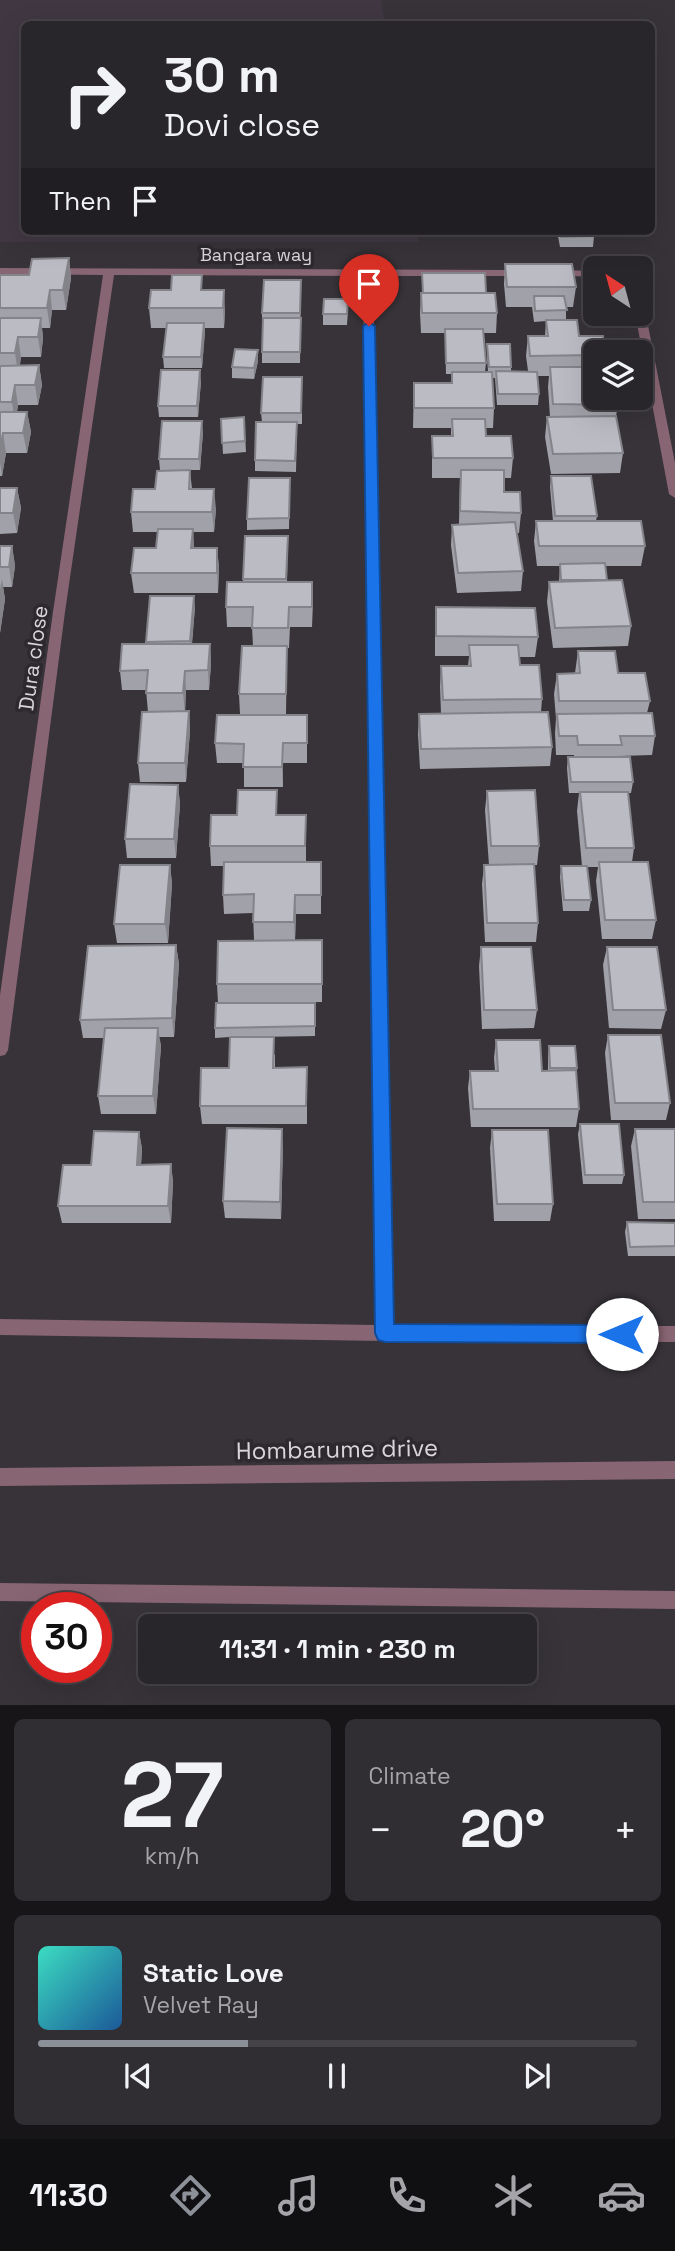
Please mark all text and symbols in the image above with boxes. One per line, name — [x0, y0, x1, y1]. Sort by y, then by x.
text: 30 m — [164, 44, 280, 106]
icon: right — [49, 49, 140, 140]
text: Dovi close — [164, 105, 320, 145]
icon: arrive — [126, 182, 164, 220]
text: Then — [49, 184, 112, 218]
street label: Bangara way — [200, 243, 312, 266]
pin — [339, 254, 399, 326]
north arrow — [583, 256, 653, 326]
map controls — [583, 256, 653, 410]
icon: arrive — [350, 265, 388, 303]
button: layers — [583, 340, 653, 410]
street label: Dura close — [12, 604, 54, 712]
position arrow — [585, 1297, 659, 1371]
street label: Hombarume drive — [236, 1432, 438, 1466]
speed limit sign: 30 — [21, 1592, 112, 1683]
text: 11:31 · 1 min · 230 m — [219, 1632, 456, 1666]
text: 27 — [120, 1737, 224, 1854]
text: Climate — [369, 1761, 451, 1791]
text: 20° — [460, 1796, 545, 1862]
text: − — [369, 1806, 392, 1854]
text: + — [613, 1806, 637, 1854]
text: km/h — [145, 1841, 200, 1871]
text: Static Love — [143, 1956, 284, 1990]
text: Velvet Ray — [143, 1990, 259, 2020]
icon: previous — [119, 2057, 157, 2095]
icon: pause — [318, 2057, 356, 2095]
icon: next — [518, 2057, 556, 2095]
icon: directions — [166, 2171, 215, 2220]
icon: music — [274, 2171, 323, 2220]
icon: phone — [382, 2171, 431, 2220]
icon: climate — [489, 2171, 538, 2220]
icon: car — [597, 2171, 646, 2220]
text: 11:30 — [29, 2175, 108, 2215]

